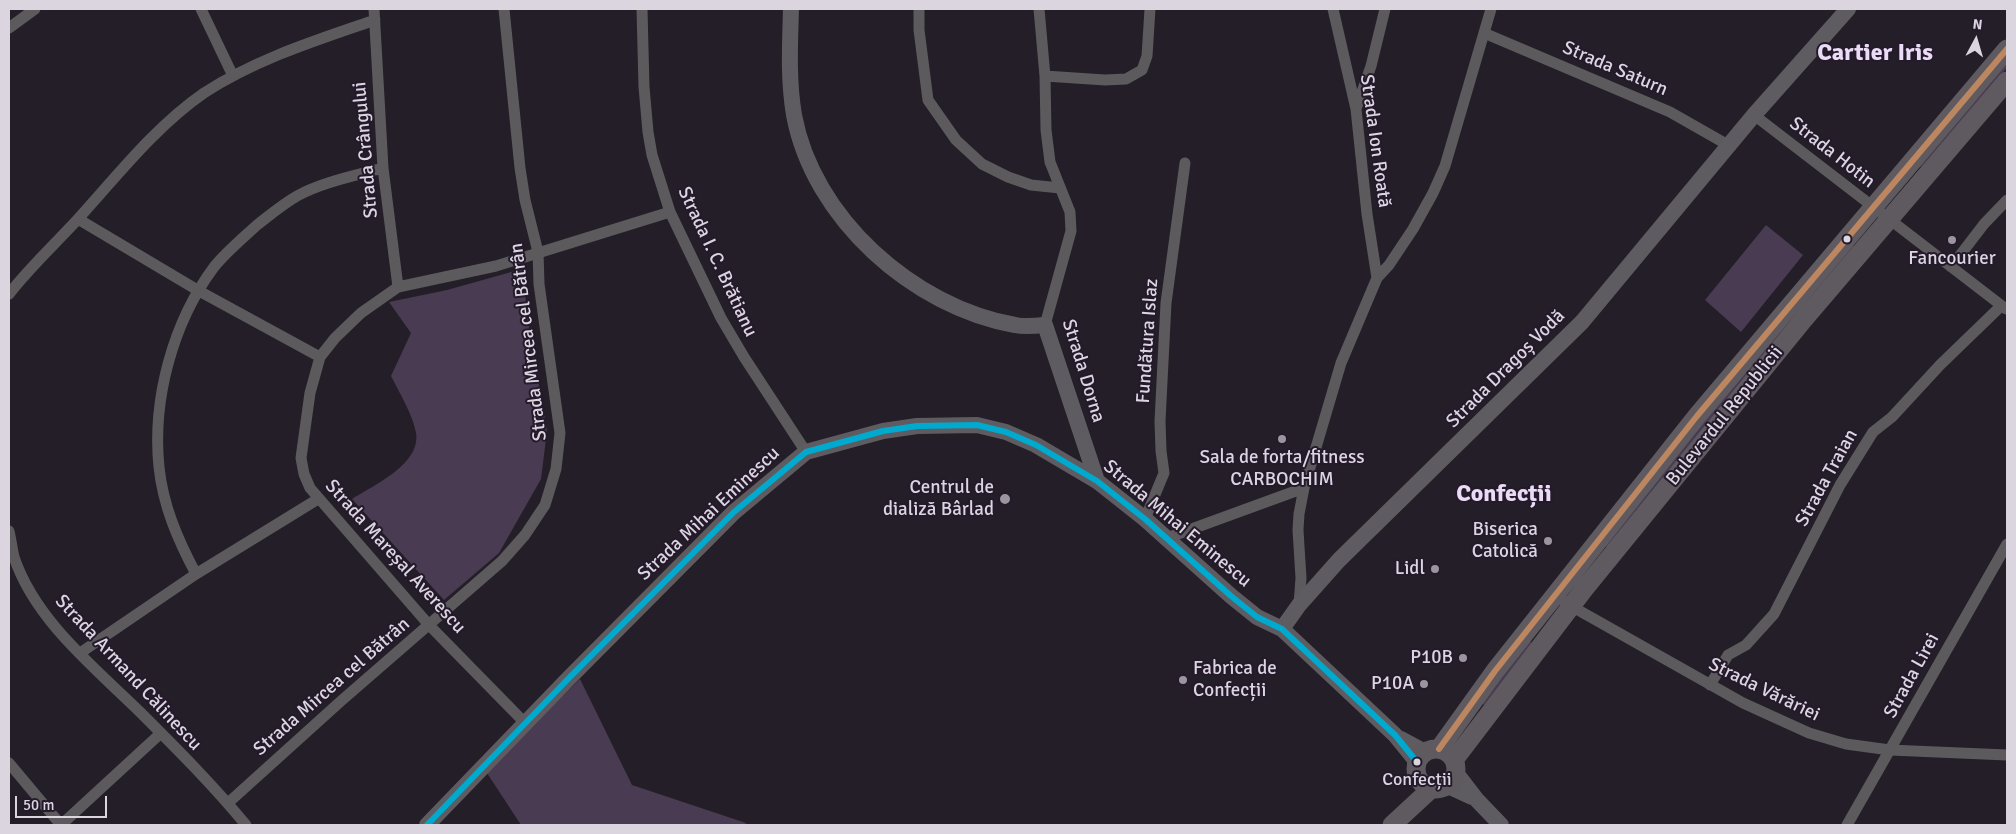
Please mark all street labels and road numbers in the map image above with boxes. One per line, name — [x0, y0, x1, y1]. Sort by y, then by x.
street label: Strada Saturn — [1559, 37, 1671, 101]
street label: Strada Ion Roată — [1354, 73, 1396, 209]
street label: Strada Crângului — [349, 81, 383, 219]
street label: Strada Hotin — [1785, 113, 1879, 193]
street label: Strada I. C. Brătianu — [672, 183, 762, 341]
street label: Strada Mircea cel Bătrân — [506, 242, 552, 442]
street label: Fundătura Islaz — [1132, 278, 1164, 404]
street label: Strada Dragoș Vodă — [1442, 305, 1570, 433]
street label: Strada Dorna — [1057, 317, 1109, 425]
street label: Bulevardul Republicii — [1662, 342, 1788, 490]
street label: Strada Traian — [1791, 425, 1863, 531]
street label: Strada Mihai Eminescu — [633, 442, 785, 586]
street label: Strada Mihai Eminescu — [1098, 456, 1256, 592]
street label: Strada Mareșal Averescu — [320, 475, 470, 639]
street label: Strada Armand Călinescu — [50, 590, 206, 756]
street label: Strada Mircea cel Bătrân — [249, 613, 415, 761]
street label: Strada Lirei — [1879, 630, 1945, 722]
street label: Strada Vărăriei — [1705, 653, 1823, 727]

